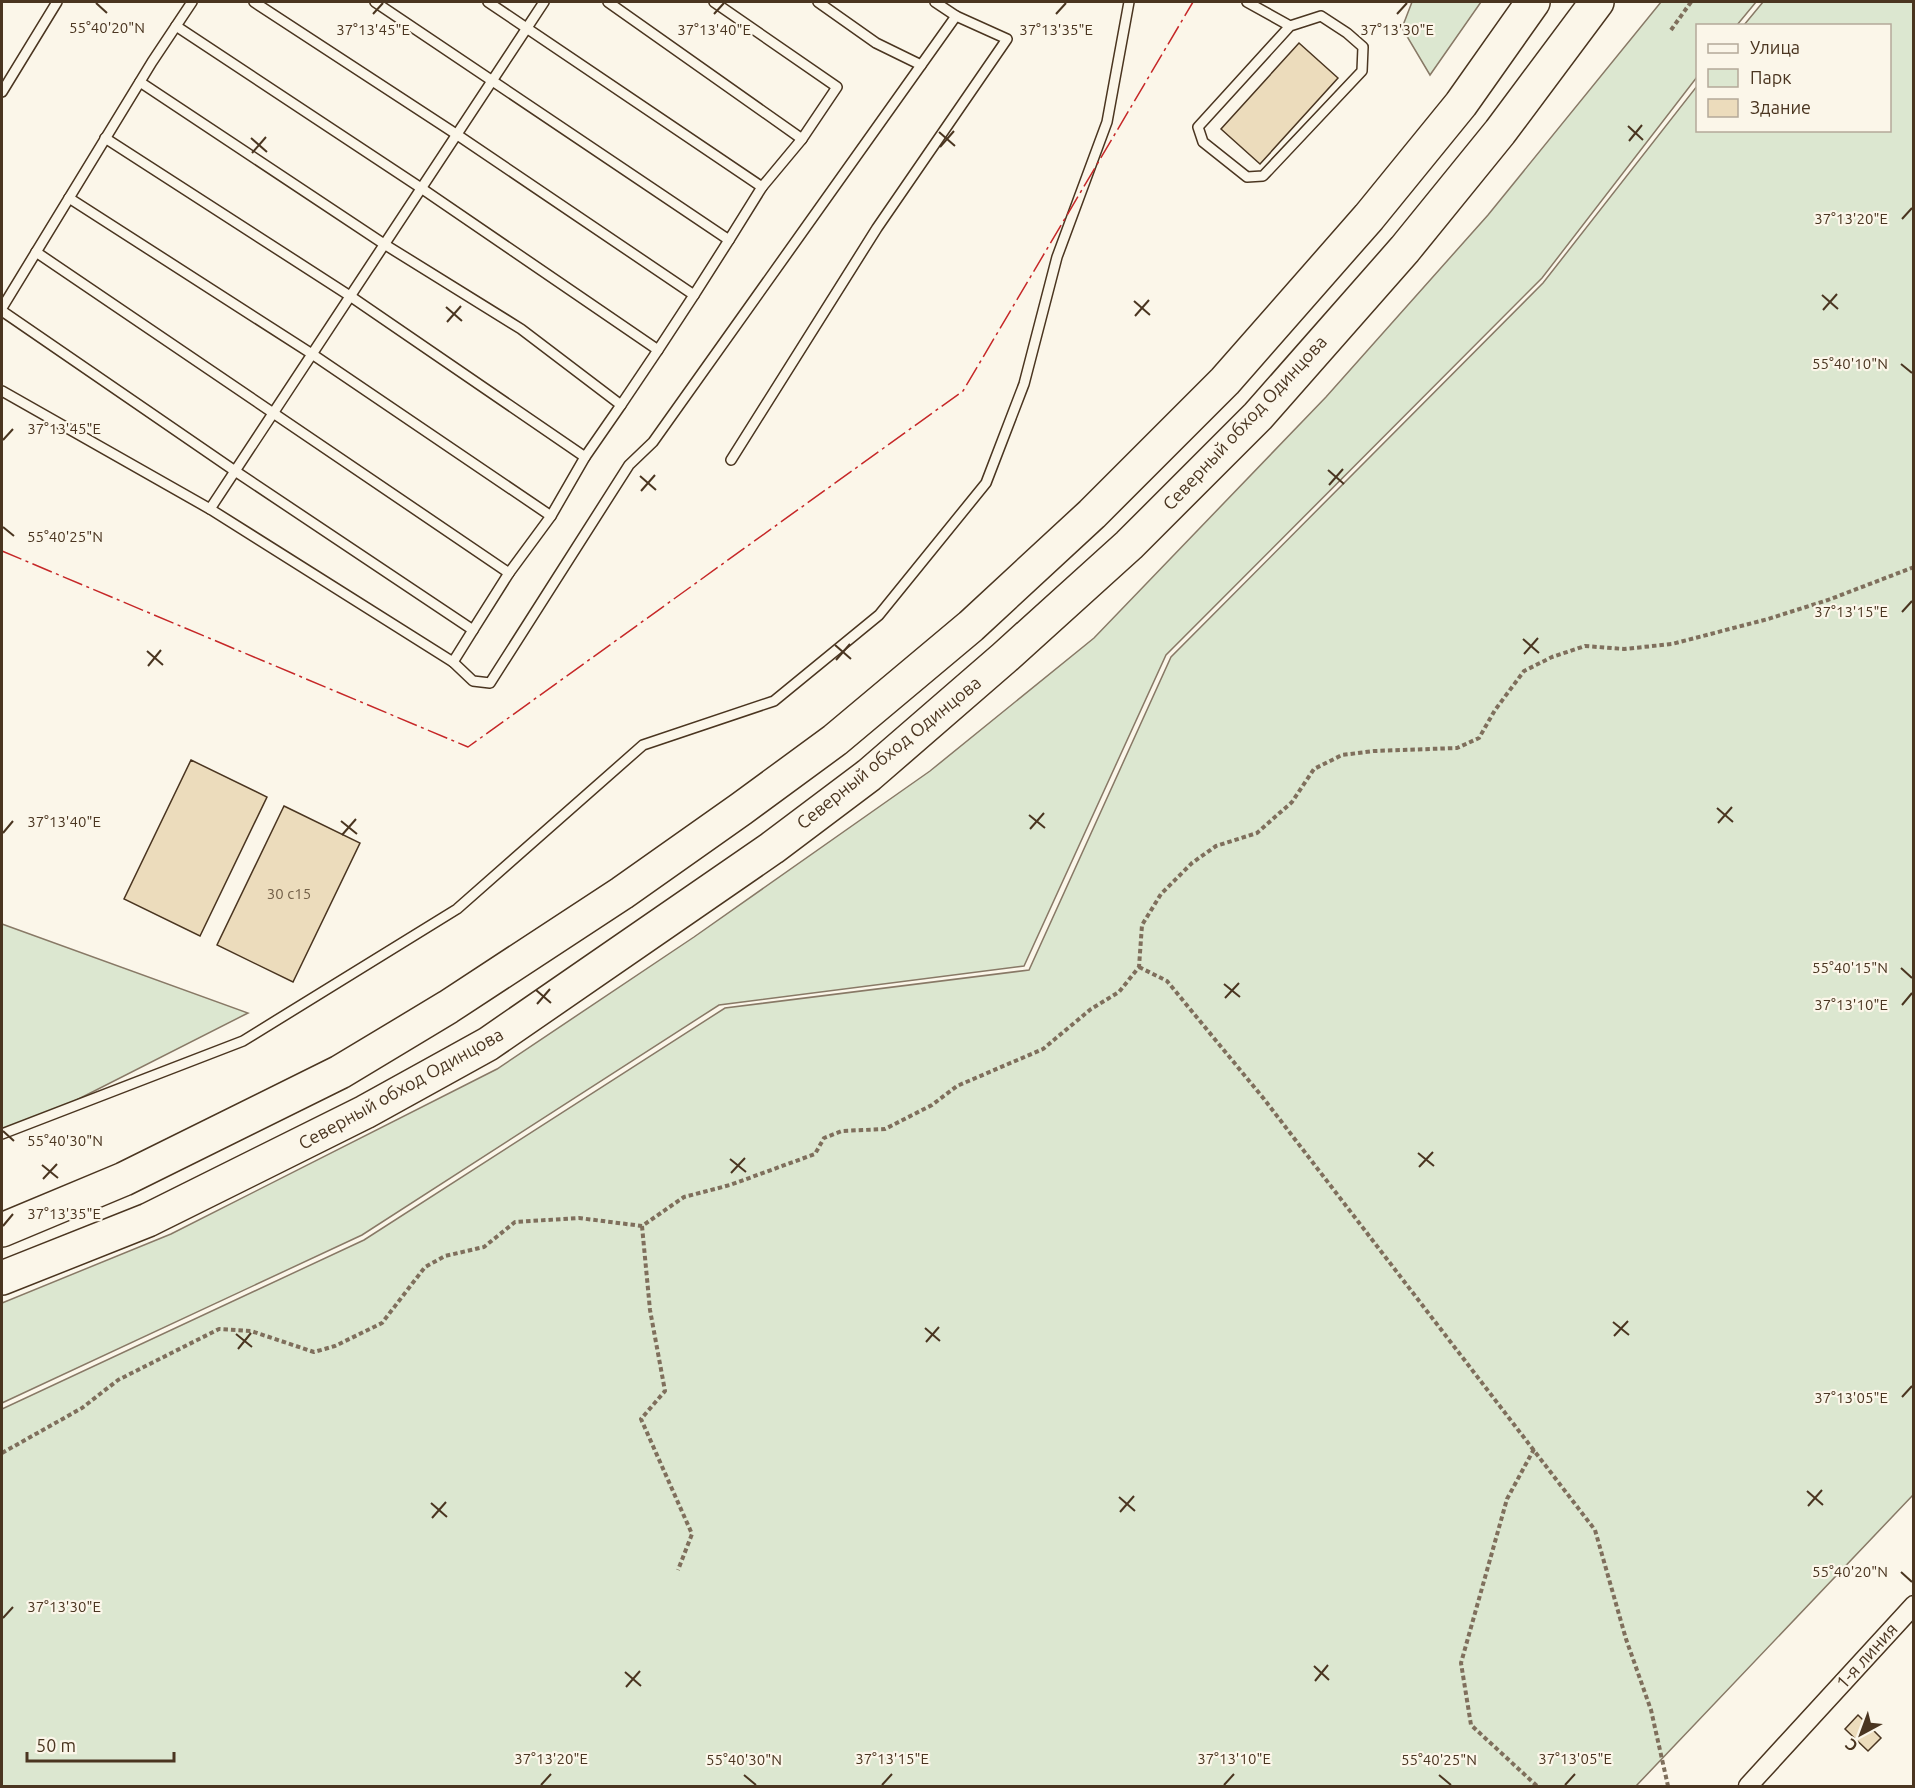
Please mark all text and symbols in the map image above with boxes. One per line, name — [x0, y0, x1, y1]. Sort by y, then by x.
text: 55°40'20"N — [69, 19, 145, 36]
text: 37°13'45"E — [336, 21, 410, 38]
text: 37°13'40"E — [677, 21, 751, 38]
text: 37°13'35"E — [1019, 21, 1093, 38]
text: 37°13'30"E — [1360, 21, 1434, 38]
legend — [1696, 24, 1891, 132]
text: Улица — [1750, 37, 1800, 57]
text: Парк — [1750, 67, 1791, 87]
text: Здание — [1750, 97, 1811, 117]
text: 37°13'20"E — [1814, 210, 1888, 227]
street label: Северный обход Одинцова — [1158, 331, 1330, 514]
text: 55°40'10"N — [1812, 355, 1888, 372]
text: 37°13'45"E — [27, 420, 101, 437]
text: 55°40'25"N — [27, 528, 103, 545]
text: 37°13'15"E — [1814, 603, 1888, 620]
street label: Северный обход Одинцова — [792, 672, 984, 833]
text: 37°13'40"E — [27, 813, 101, 830]
house number: 30 с15 — [267, 885, 311, 902]
text: 55°40'15"N — [1812, 959, 1888, 976]
text: 37°13'10"E — [1814, 996, 1888, 1013]
street label: Северный обход Одинцова — [295, 1023, 506, 1153]
text: 55°40'30"N — [27, 1132, 103, 1149]
text: 37°13'35"E — [27, 1205, 101, 1222]
text: 37°13'05"E — [1814, 1389, 1888, 1406]
text: 55°40'20"N — [1812, 1563, 1888, 1580]
text: 37°13'30"E — [27, 1598, 101, 1615]
street label: 1-я линия — [1832, 1618, 1901, 1692]
north arrow — [1831, 1704, 1891, 1764]
scale bar — [27, 1725, 174, 1763]
text: 50 m — [36, 1735, 76, 1755]
text: С — [1841, 1735, 1861, 1755]
text: 37°13'20"E — [514, 1750, 588, 1767]
text: 37°13'15"E — [855, 1750, 929, 1767]
text: 37°13'10"E — [1197, 1750, 1271, 1767]
text: 37°13'05"E — [1538, 1750, 1612, 1767]
text: 55°40'30"N — [706, 1751, 782, 1768]
text: 55°40'25"N — [1401, 1751, 1477, 1768]

